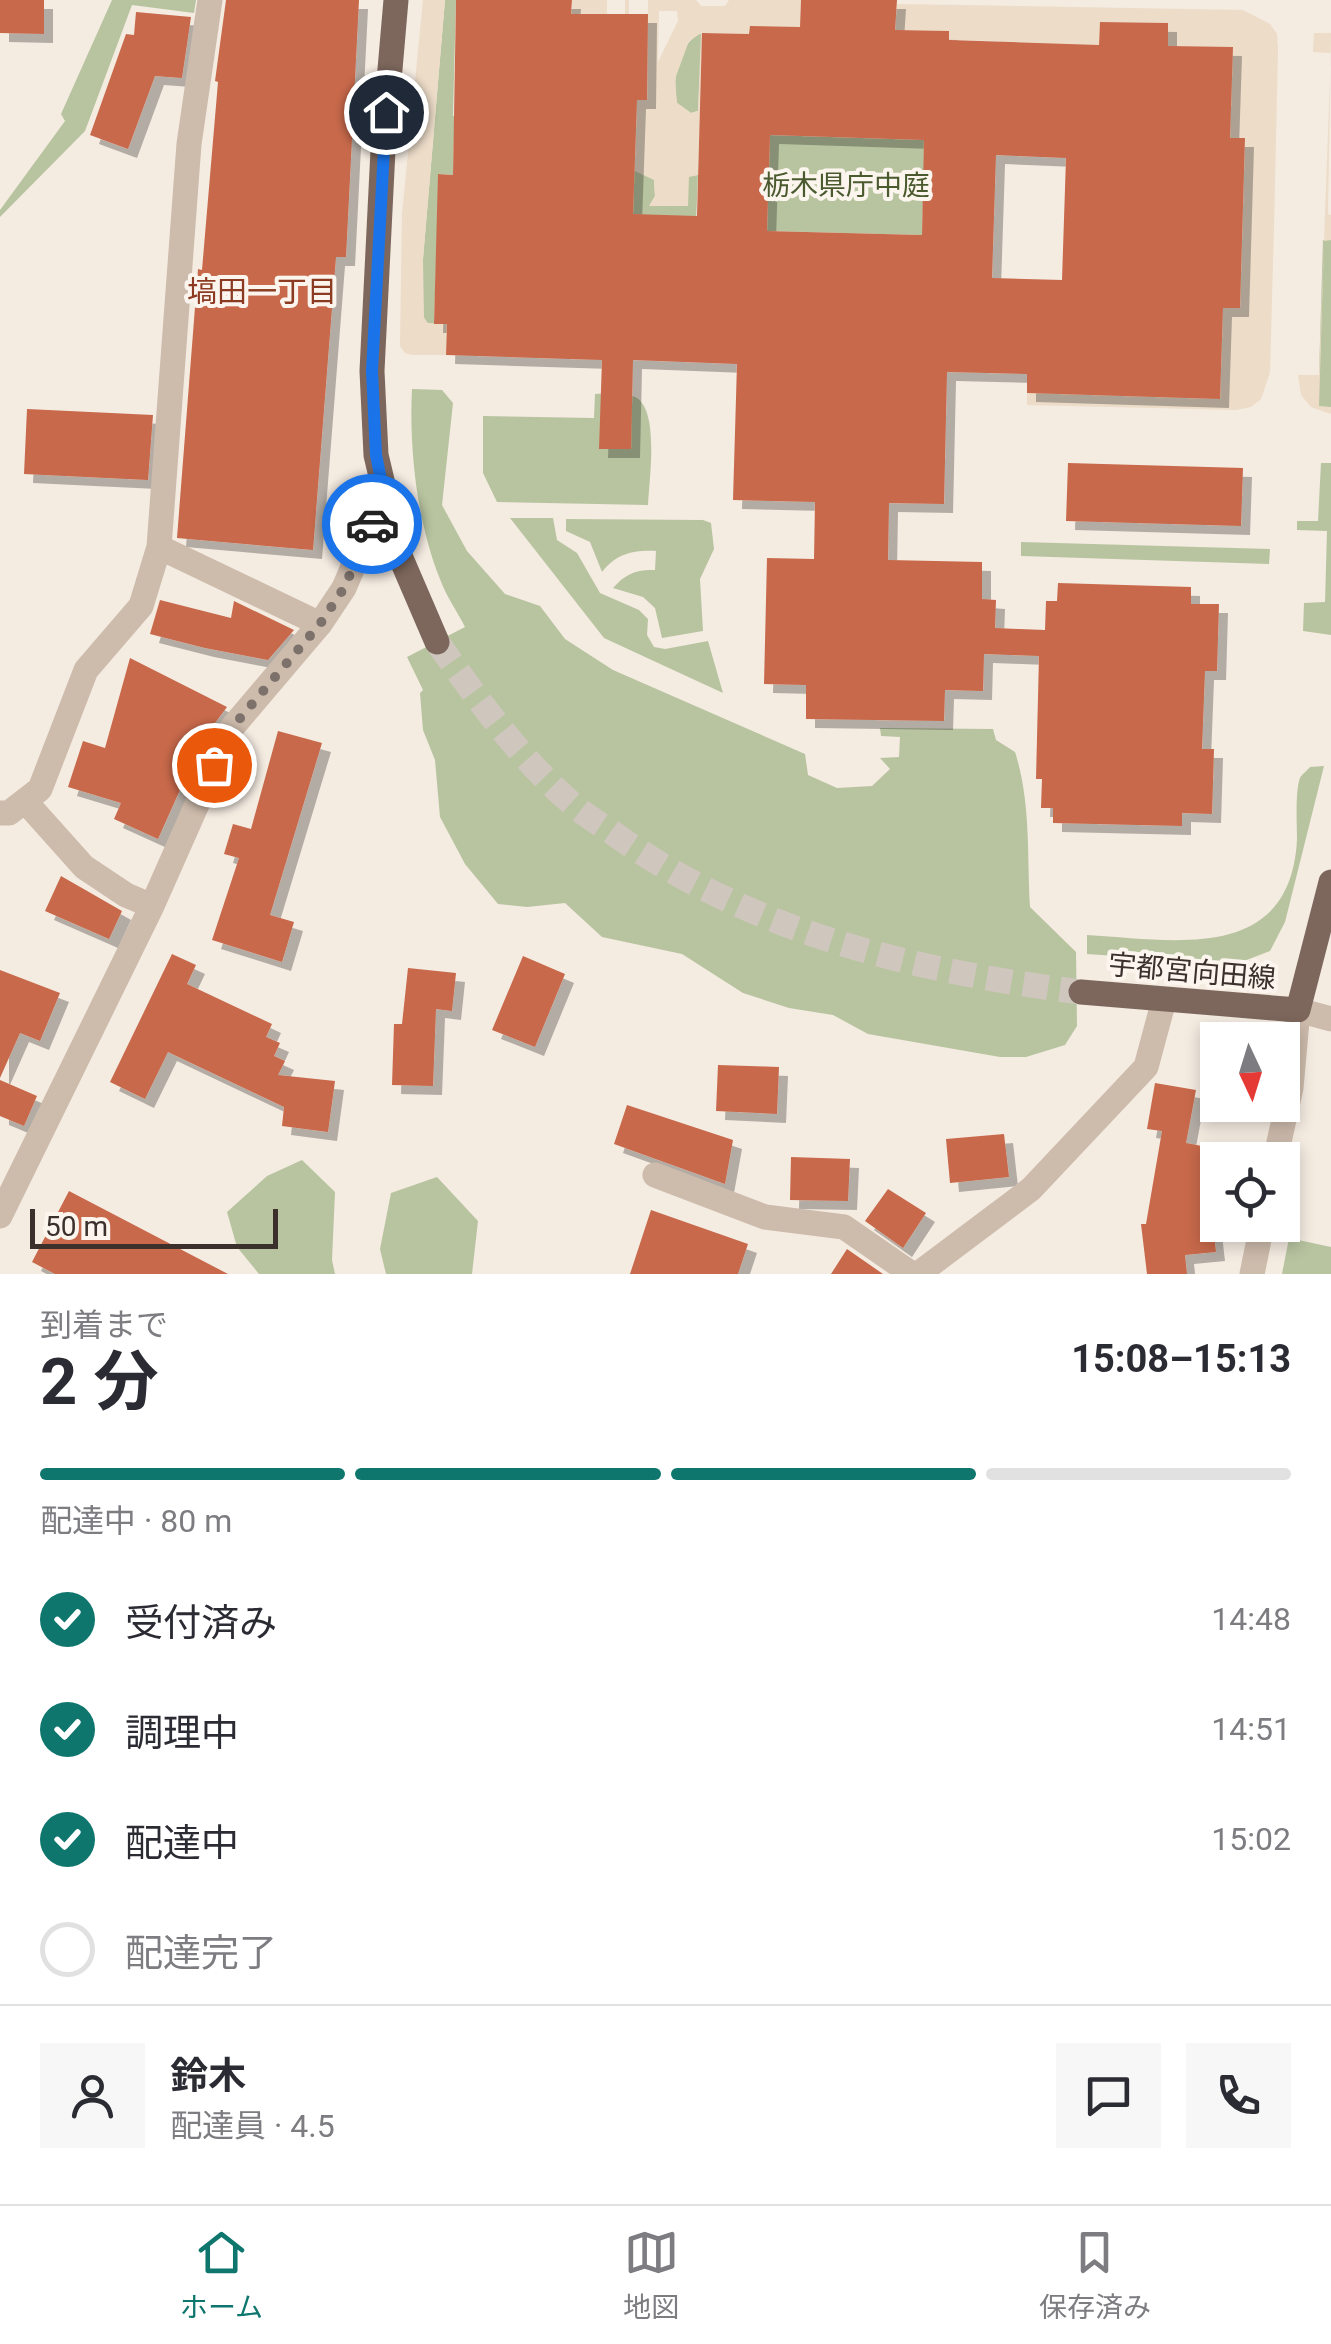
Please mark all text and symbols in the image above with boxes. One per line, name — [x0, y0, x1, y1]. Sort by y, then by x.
pin — [344, 70, 429, 155]
icon: home — [359, 85, 414, 140]
park label: 栃木県庁中庭 — [762, 169, 930, 202]
district label: 塙田一丁目 — [187, 274, 337, 309]
courier — [322, 474, 422, 574]
icon: car — [345, 497, 400, 552]
pin — [172, 723, 257, 808]
icon: bag — [187, 738, 242, 793]
street label: 宇都宮向田線 — [1107, 948, 1277, 995]
north arrow — [1200, 1022, 1300, 1122]
map controls — [1200, 1022, 1300, 1242]
button: locate — [1200, 1142, 1300, 1242]
scale bar — [30, 1204, 278, 1248]
text: 50 m — [45, 1210, 108, 1243]
text: 到着まで — [40, 1306, 168, 1344]
text: 15:08–15:13 — [1071, 1337, 1291, 1381]
text: 2 分 — [40, 1344, 158, 1420]
text: 配達中 · 80 m — [40, 1502, 232, 1540]
icon: check — [40, 1592, 95, 1647]
text: 14:48 — [1211, 1600, 1291, 1638]
text: 受付済み — [125, 1601, 277, 1645]
icon: check — [40, 1702, 95, 1757]
text: 14:51 — [1211, 1710, 1291, 1748]
text: 調理中 — [125, 1711, 239, 1755]
icon: check — [40, 1812, 95, 1867]
text: 15:02 — [1211, 1820, 1291, 1858]
text: 配達中 — [125, 1821, 239, 1865]
text: 配達完了 — [125, 1931, 277, 1975]
button: person — [40, 2043, 145, 2148]
button: chat — [1056, 2043, 1161, 2148]
button: phone — [1186, 2043, 1291, 2148]
text: 鈴木 — [170, 2054, 246, 2098]
text: 配達員 · 4.5 — [170, 2107, 335, 2145]
tab: ホーム — [180, 2225, 263, 2325]
tab: 地図 — [623, 2225, 679, 2325]
tab: 保存済み — [1039, 2225, 1151, 2325]

